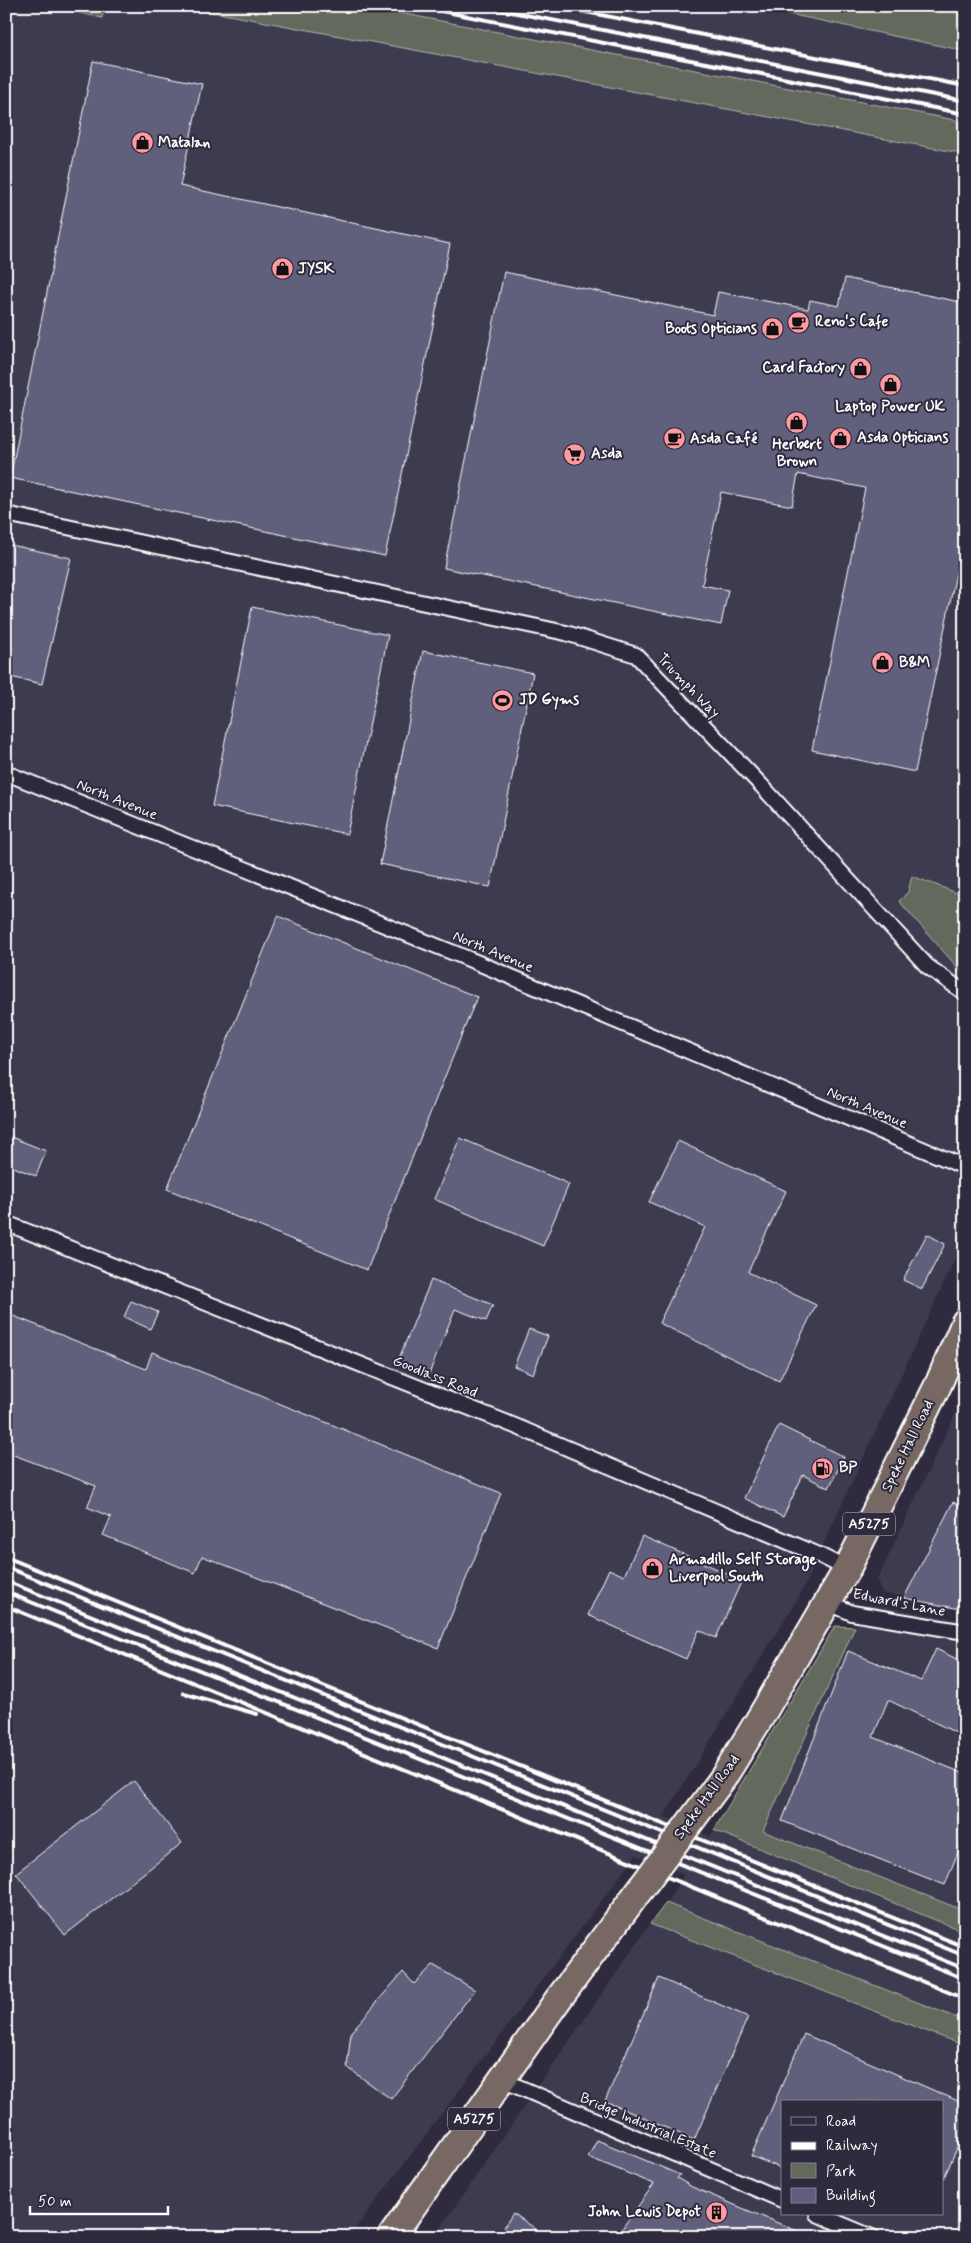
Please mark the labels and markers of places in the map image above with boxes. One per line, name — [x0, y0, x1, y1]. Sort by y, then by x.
shop icon: Matalan — [130, 131, 154, 155]
place label: Matalan — [158, 133, 211, 153]
shop icon: JYSK — [270, 257, 294, 281]
place label: JYSK — [298, 259, 334, 279]
cafe icon: Reno's Cafe — [787, 310, 811, 334]
place label: Reno's Cafe — [815, 312, 888, 332]
shop icon: Boots Opticians — [761, 317, 785, 341]
place label: Boots Opticians — [665, 319, 757, 339]
shop icon: Card Factory — [849, 356, 873, 380]
place label: Card Factory — [762, 358, 845, 378]
shop icon: Laptop Power UK — [878, 372, 902, 396]
place label: Laptop Power UK — [835, 397, 946, 417]
shop icon: Herbert Brown — [785, 410, 809, 434]
shop icon: Asda Opticians — [829, 426, 853, 450]
cafe icon: Asda Café — [662, 427, 686, 451]
place label: Asda Opticians — [857, 428, 948, 448]
place label: Asda Café — [690, 429, 757, 449]
place label: Herbert Brown — [772, 435, 822, 472]
supermarket icon: Asda — [563, 442, 587, 466]
place label: Asda — [591, 444, 622, 464]
shop icon: B&M — [871, 651, 895, 675]
place label: B&M — [899, 653, 930, 673]
sports icon: JD Gyms — [491, 688, 515, 712]
place label: JD Gyms — [519, 690, 579, 710]
fuel station icon: BP — [811, 1456, 835, 1480]
place label: BP — [839, 1458, 857, 1478]
place label: Armadillo Self Storage Liverpool South — [669, 1550, 817, 1587]
shop icon: Armadillo Self Storage Liverpool South — [641, 1557, 665, 1581]
building icon: John Lewis Depot — [705, 2200, 729, 2224]
place label: John Lewis Depot — [588, 2202, 701, 2222]

